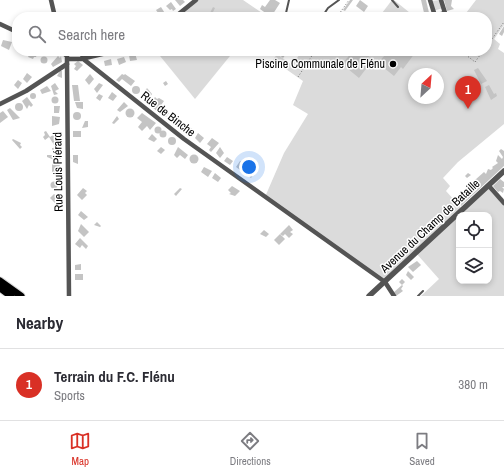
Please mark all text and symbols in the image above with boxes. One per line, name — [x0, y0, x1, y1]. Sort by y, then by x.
search box — [12, 12, 492, 56]
icon: search — [26, 23, 48, 45]
text: Search here — [58, 24, 125, 45]
place label: Piscine Communale de Flénu — [255, 56, 385, 72]
marker: Piscine Communale de Flénu — [388, 59, 398, 69]
north arrow — [408, 68, 444, 104]
pin: 1 — [455, 76, 481, 109]
street label: Rue de Binche — [137, 88, 199, 140]
street label: Rue Louis Piérard — [49, 132, 67, 212]
your location — [239, 157, 259, 177]
street label: Avenue du Champ de Bataille — [376, 176, 483, 277]
map controls — [456, 212, 492, 284]
button: locate — [456, 212, 492, 248]
button: layers — [456, 248, 492, 284]
text: Nearby — [16, 311, 63, 334]
text: Terrain du F.C. Flénu — [54, 366, 175, 387]
text: 1 — [26, 376, 32, 393]
text: 380 m — [458, 376, 488, 393]
text: Sports — [54, 387, 85, 404]
tab: Map — [69, 430, 91, 468]
tab: Directions — [230, 430, 271, 468]
tab: Saved — [409, 430, 435, 468]

